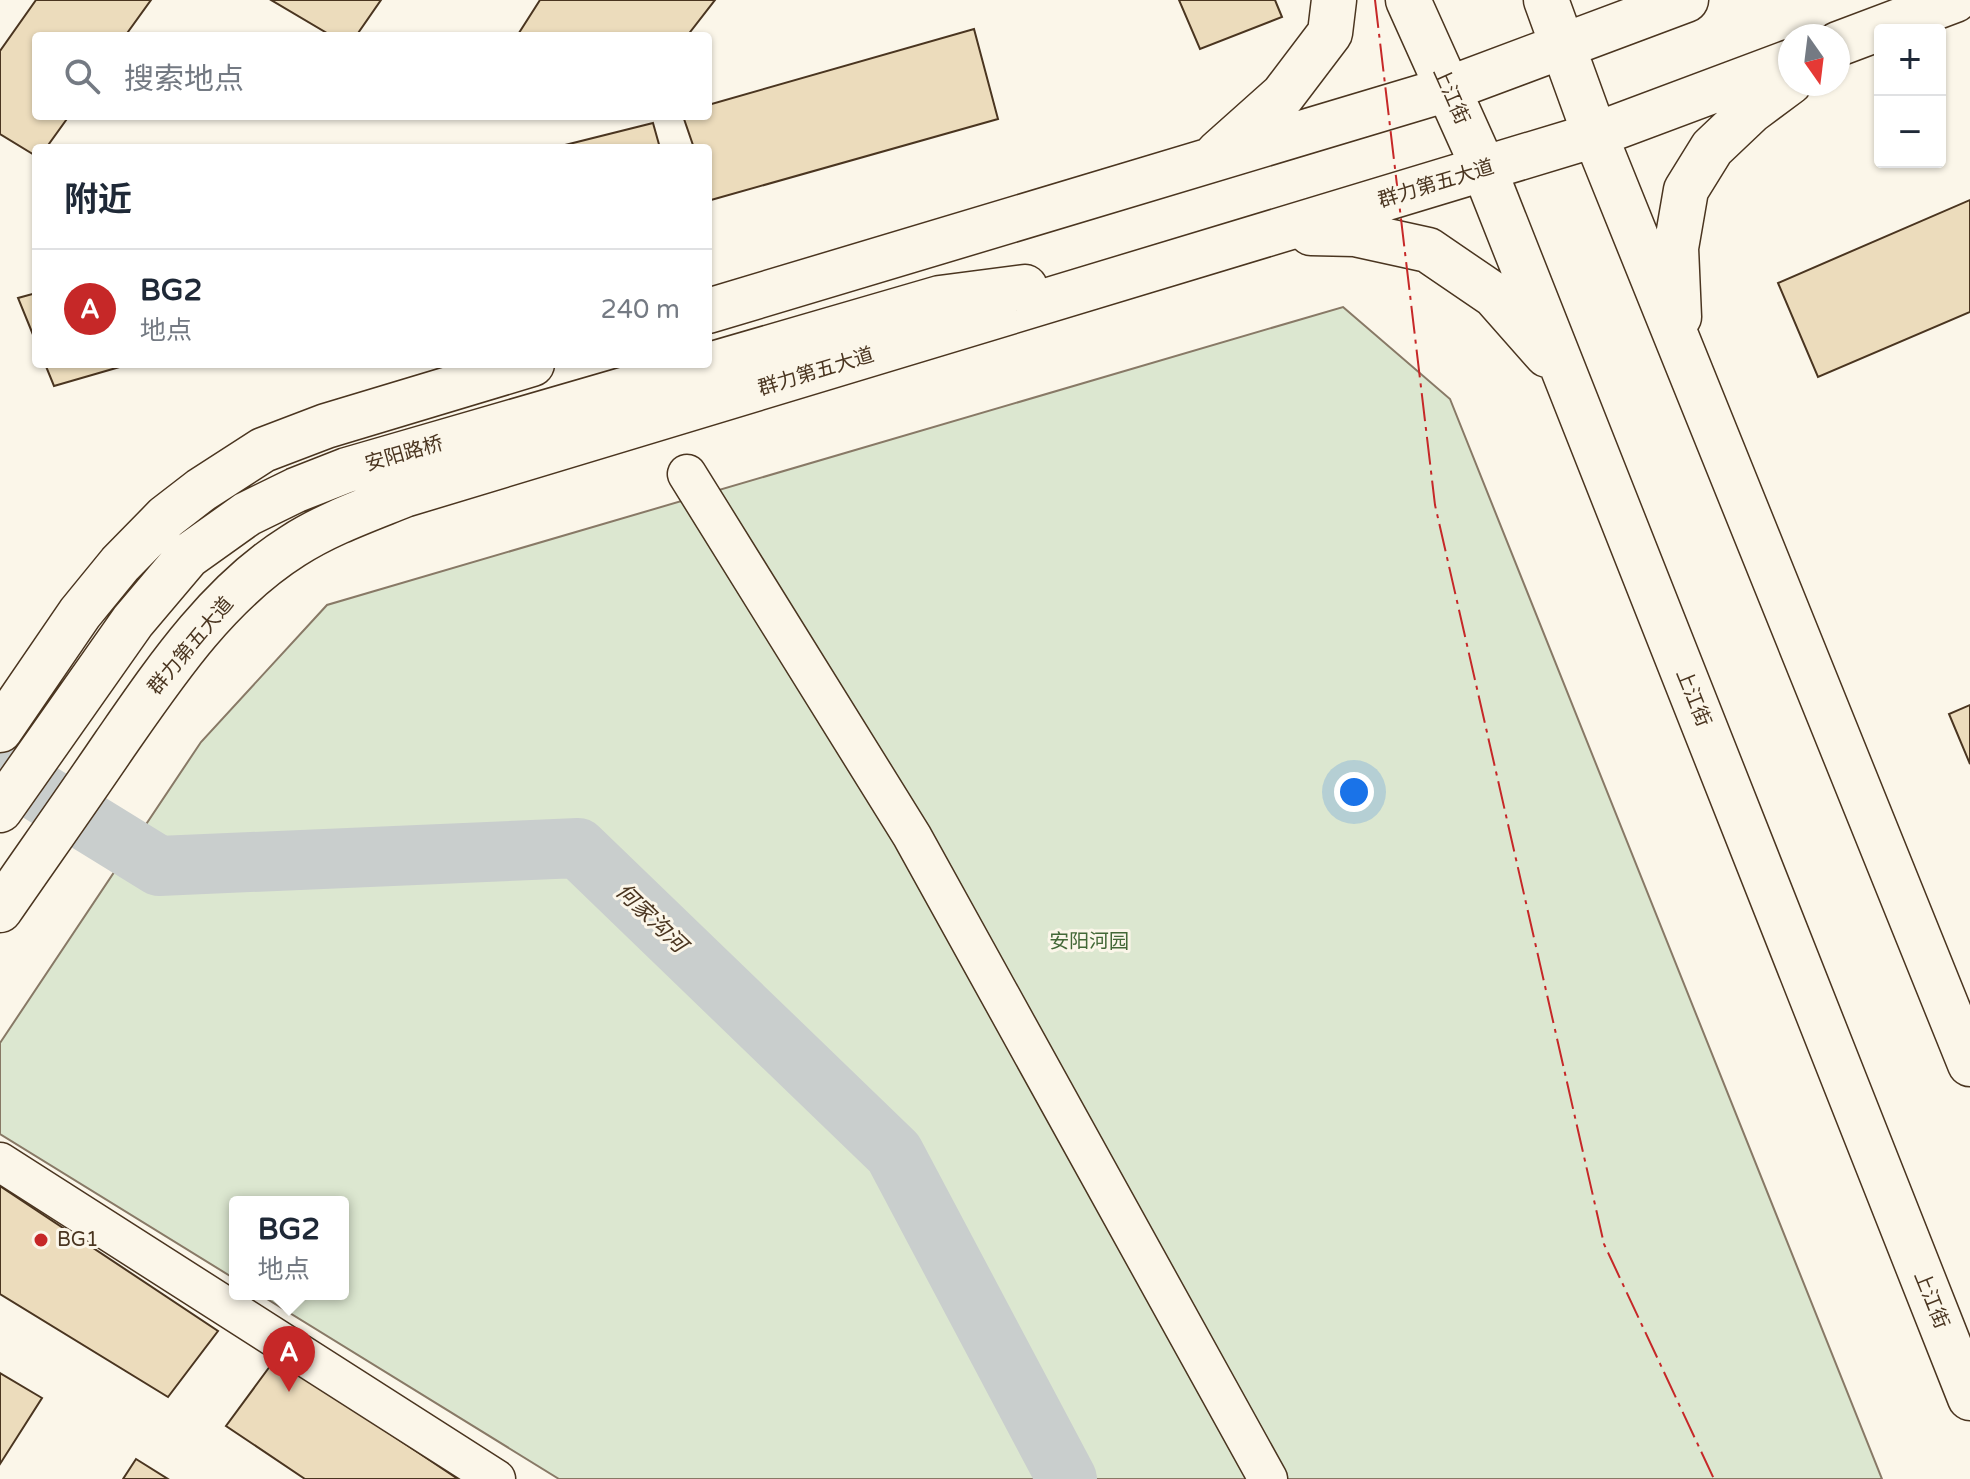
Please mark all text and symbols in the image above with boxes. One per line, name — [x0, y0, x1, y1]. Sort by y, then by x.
north arrow — [1778, 24, 1850, 96]
map controls — [1874, 24, 1946, 168]
button: + — [1874, 24, 1946, 96]
search box — [32, 32, 712, 120]
icon: search — [60, 54, 104, 98]
text: 搜索地点 — [124, 61, 244, 98]
street label: 上江街 — [1428, 64, 1474, 128]
button: − — [1874, 96, 1946, 168]
street label: 群力第五大道 — [1375, 155, 1497, 213]
text: 附近 — [64, 180, 132, 221]
text: BG2 — [140, 272, 202, 309]
text: A — [80, 294, 100, 325]
text: 240 m — [600, 294, 680, 325]
text: 地点 — [140, 315, 192, 346]
street label: 群力第五大道 — [755, 343, 877, 401]
street label: 安阳路桥 — [362, 431, 446, 477]
street label: 群力第五大道 — [143, 592, 239, 700]
street label: 上江街 — [1671, 666, 1715, 730]
your location — [1334, 772, 1374, 812]
water label: 何家沟河 — [610, 878, 695, 961]
park label: 安阳河园 — [1049, 930, 1129, 954]
popup — [229, 1196, 349, 1300]
text: BG2 — [258, 1211, 320, 1248]
place label: BG1 — [57, 1228, 99, 1252]
marker: BG1 — [32, 1231, 50, 1249]
text: 地点 — [258, 1254, 310, 1285]
street label: 上江街 — [1909, 1268, 1953, 1332]
pin: A — [263, 1326, 315, 1392]

